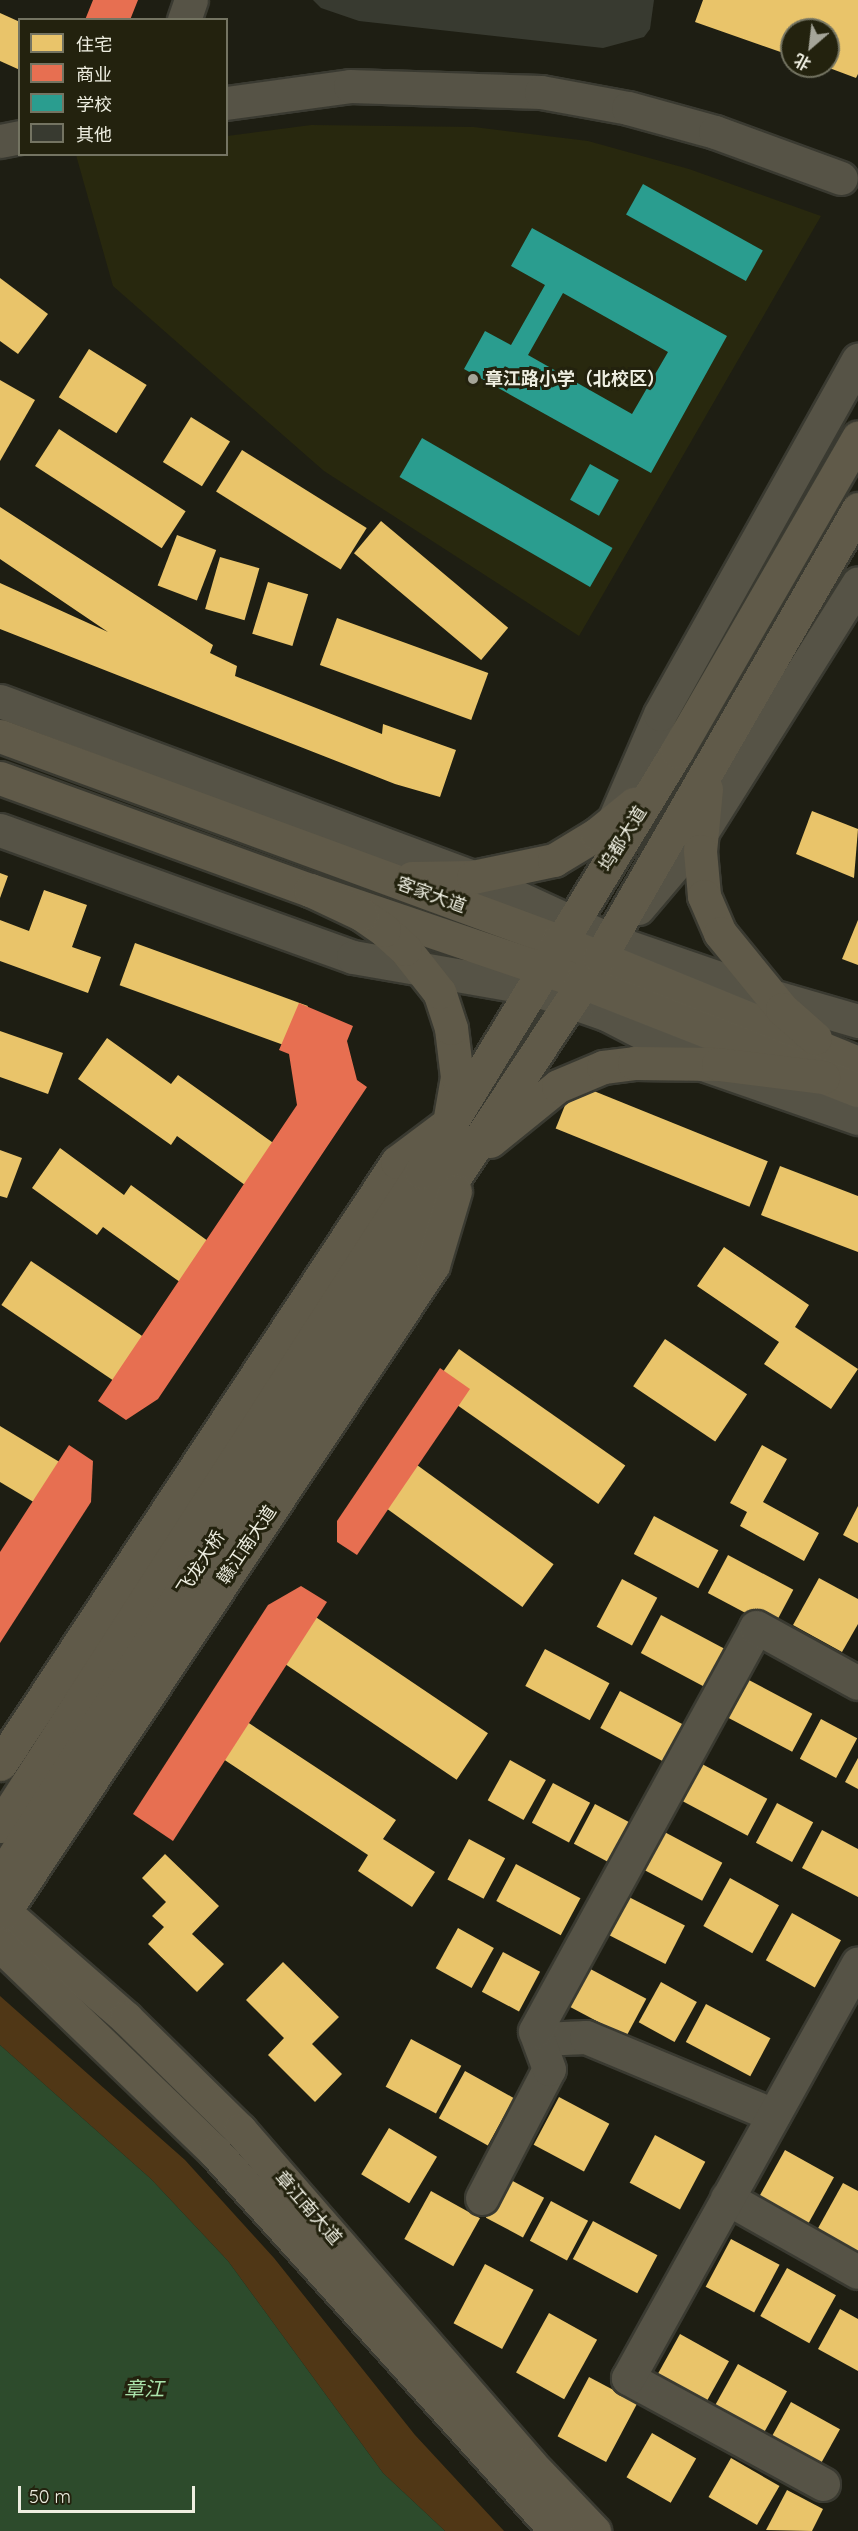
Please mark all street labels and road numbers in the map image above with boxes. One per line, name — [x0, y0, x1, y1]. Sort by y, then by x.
street label: 坞都大道 — [595, 803, 651, 875]
street label: 客家大道 — [393, 873, 469, 917]
street label: 赣江南大道 — [213, 1502, 281, 1588]
street label: 飞龙大桥 — [172, 1527, 230, 1599]
street label: 章江南大道 — [270, 2167, 346, 2249]

